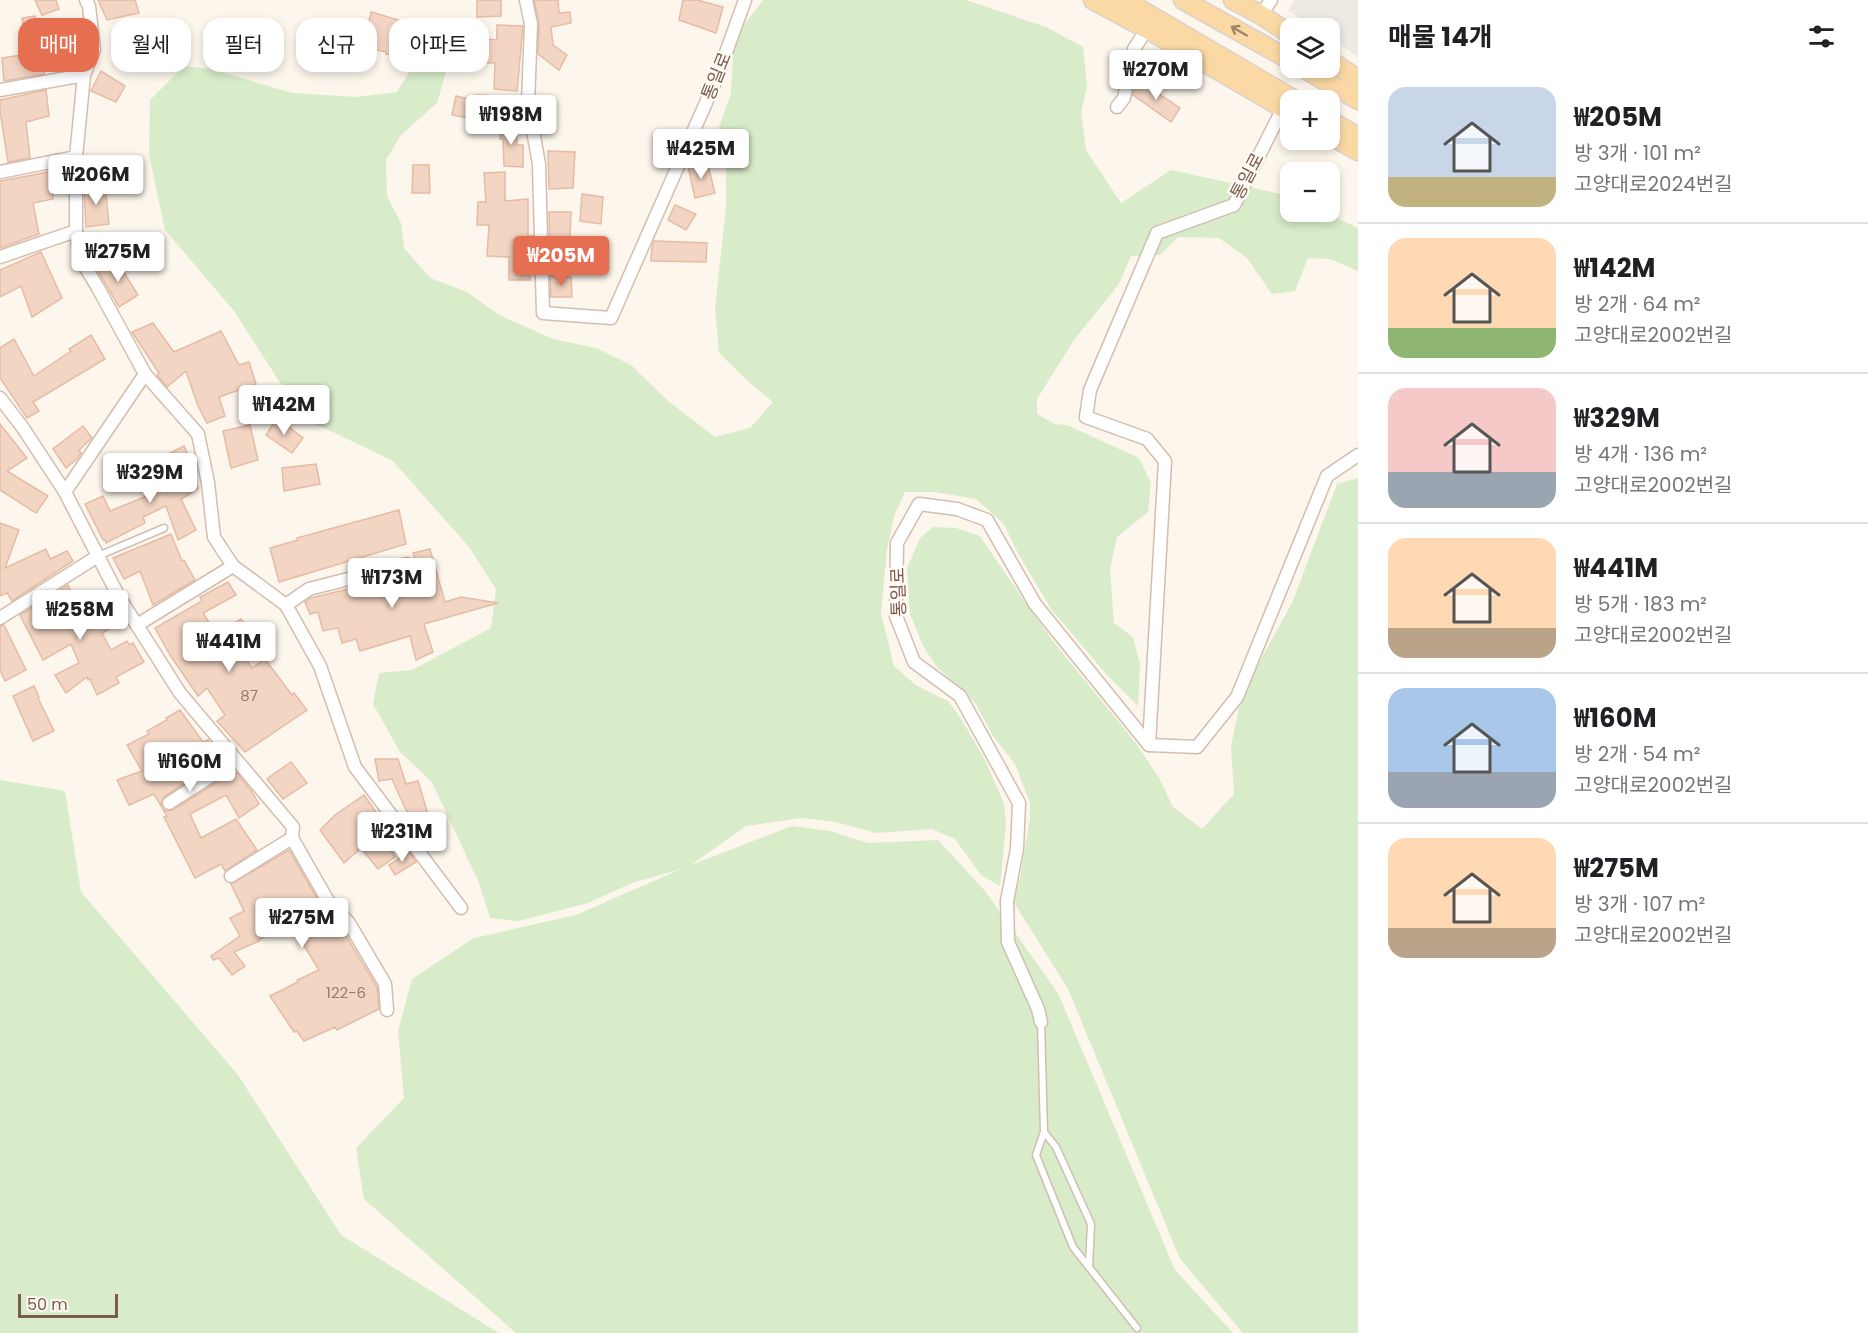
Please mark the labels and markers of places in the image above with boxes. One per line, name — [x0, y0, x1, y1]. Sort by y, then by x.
pin: ₩270M — [1114, 50, 1198, 101]
pin: ₩198M — [469, 95, 553, 146]
pin: ₩425M — [659, 129, 743, 180]
pin: ₩206M — [54, 155, 138, 206]
pin: ₩275M — [76, 232, 160, 283]
pin: ₩205M — [519, 236, 603, 287]
pin: ₩142M — [242, 385, 326, 436]
pin: ₩329M — [108, 453, 192, 504]
pin: ₩173M — [350, 558, 434, 609]
pin: ₩258M — [38, 590, 122, 641]
pin: ₩441M — [187, 622, 271, 673]
pin: ₩160M — [148, 742, 232, 793]
pin: ₩231M — [360, 812, 444, 863]
pin: ₩275M — [260, 898, 344, 949]

